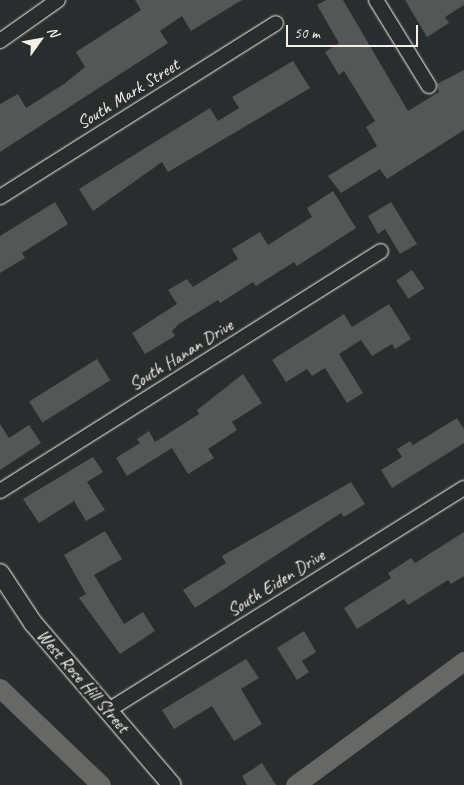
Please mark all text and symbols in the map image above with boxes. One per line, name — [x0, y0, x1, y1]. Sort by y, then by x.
north arrow — [15, 15, 65, 65]
scale bar — [289, 15, 422, 47]
text: N — [44, 24, 63, 40]
text: 50 m — [294, 24, 320, 43]
street label: South Mark Street — [72, 54, 184, 134]
street label: South Hanan Drive — [125, 315, 237, 395]
street label: South Eiden Drive — [223, 545, 329, 621]
street label: West Rose Hill Street — [32, 624, 134, 738]

